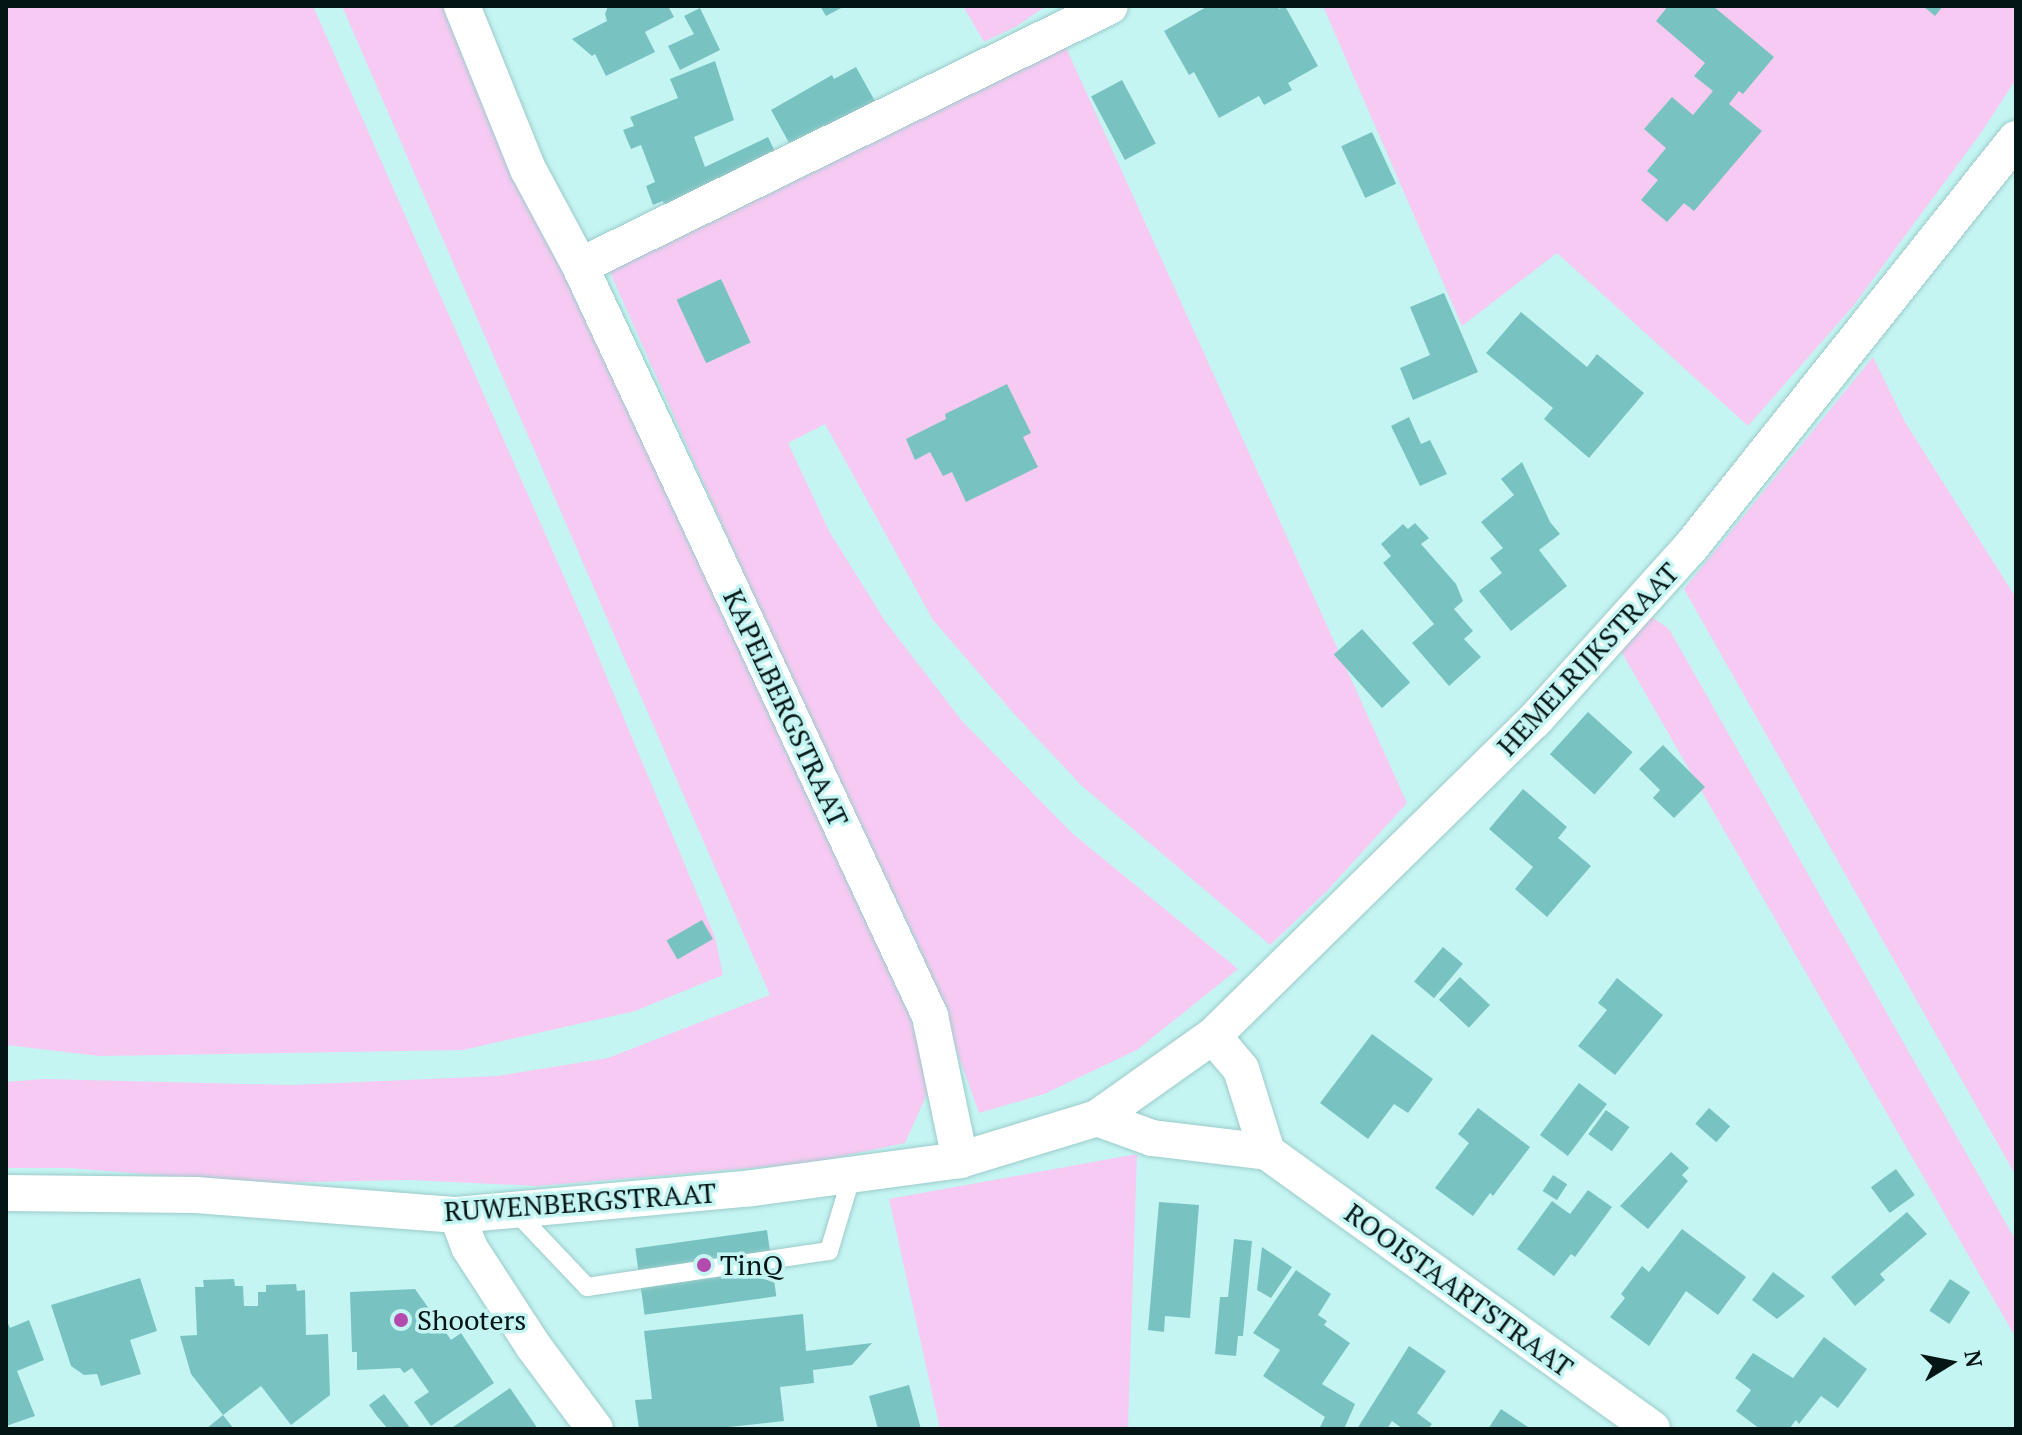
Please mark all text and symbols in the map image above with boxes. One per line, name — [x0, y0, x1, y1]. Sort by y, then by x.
street label: HEMELRIJKSTRAAT — [1490, 556, 1686, 762]
street label: KAPELBERGSTRAAT — [716, 584, 856, 832]
street label: RUWENBERGSTRAAT — [443, 1176, 717, 1228]
street label: ROOISTAARTSTRAAT — [1338, 1196, 1580, 1384]
place label: TinQ — [720, 1248, 783, 1282]
marker: TinQ — [695, 1256, 713, 1274]
place label: Shooters — [417, 1303, 526, 1337]
marker: Shooters — [392, 1311, 410, 1329]
north arrow — [1910, 1323, 1990, 1403]
text: N — [1958, 1348, 1990, 1369]

